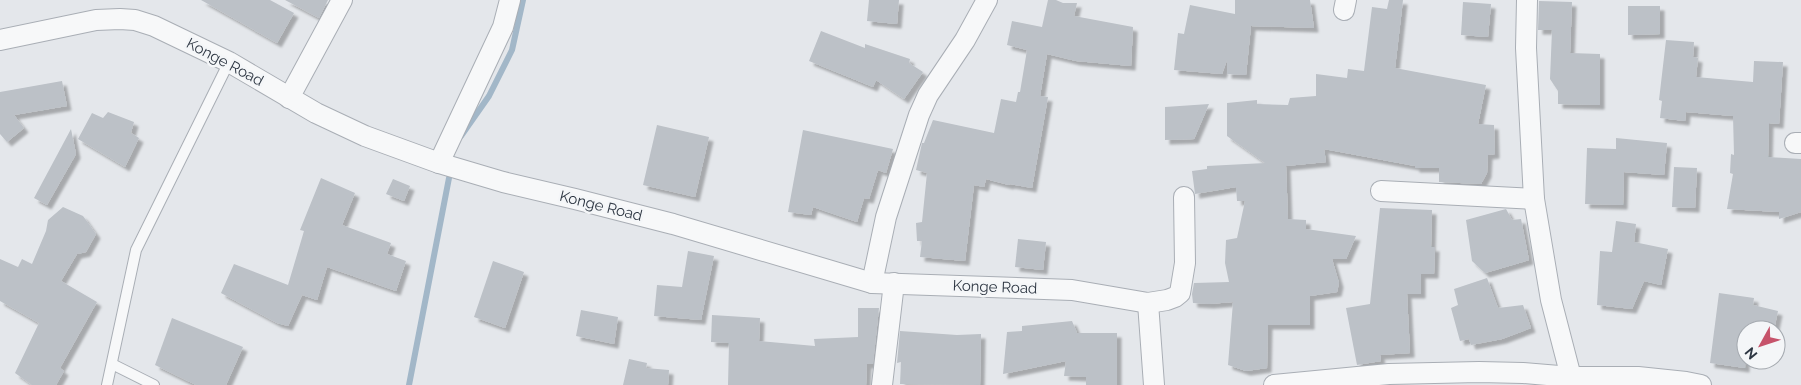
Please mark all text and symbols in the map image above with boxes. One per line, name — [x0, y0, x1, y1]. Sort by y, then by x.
street label: Konge Road — [183, 34, 267, 90]
street label: Konge Road — [558, 187, 644, 225]
street label: Konge Road — [952, 277, 1038, 297]
north arrow — [1736, 320, 1786, 370]
text: N — [1741, 344, 1761, 363]

